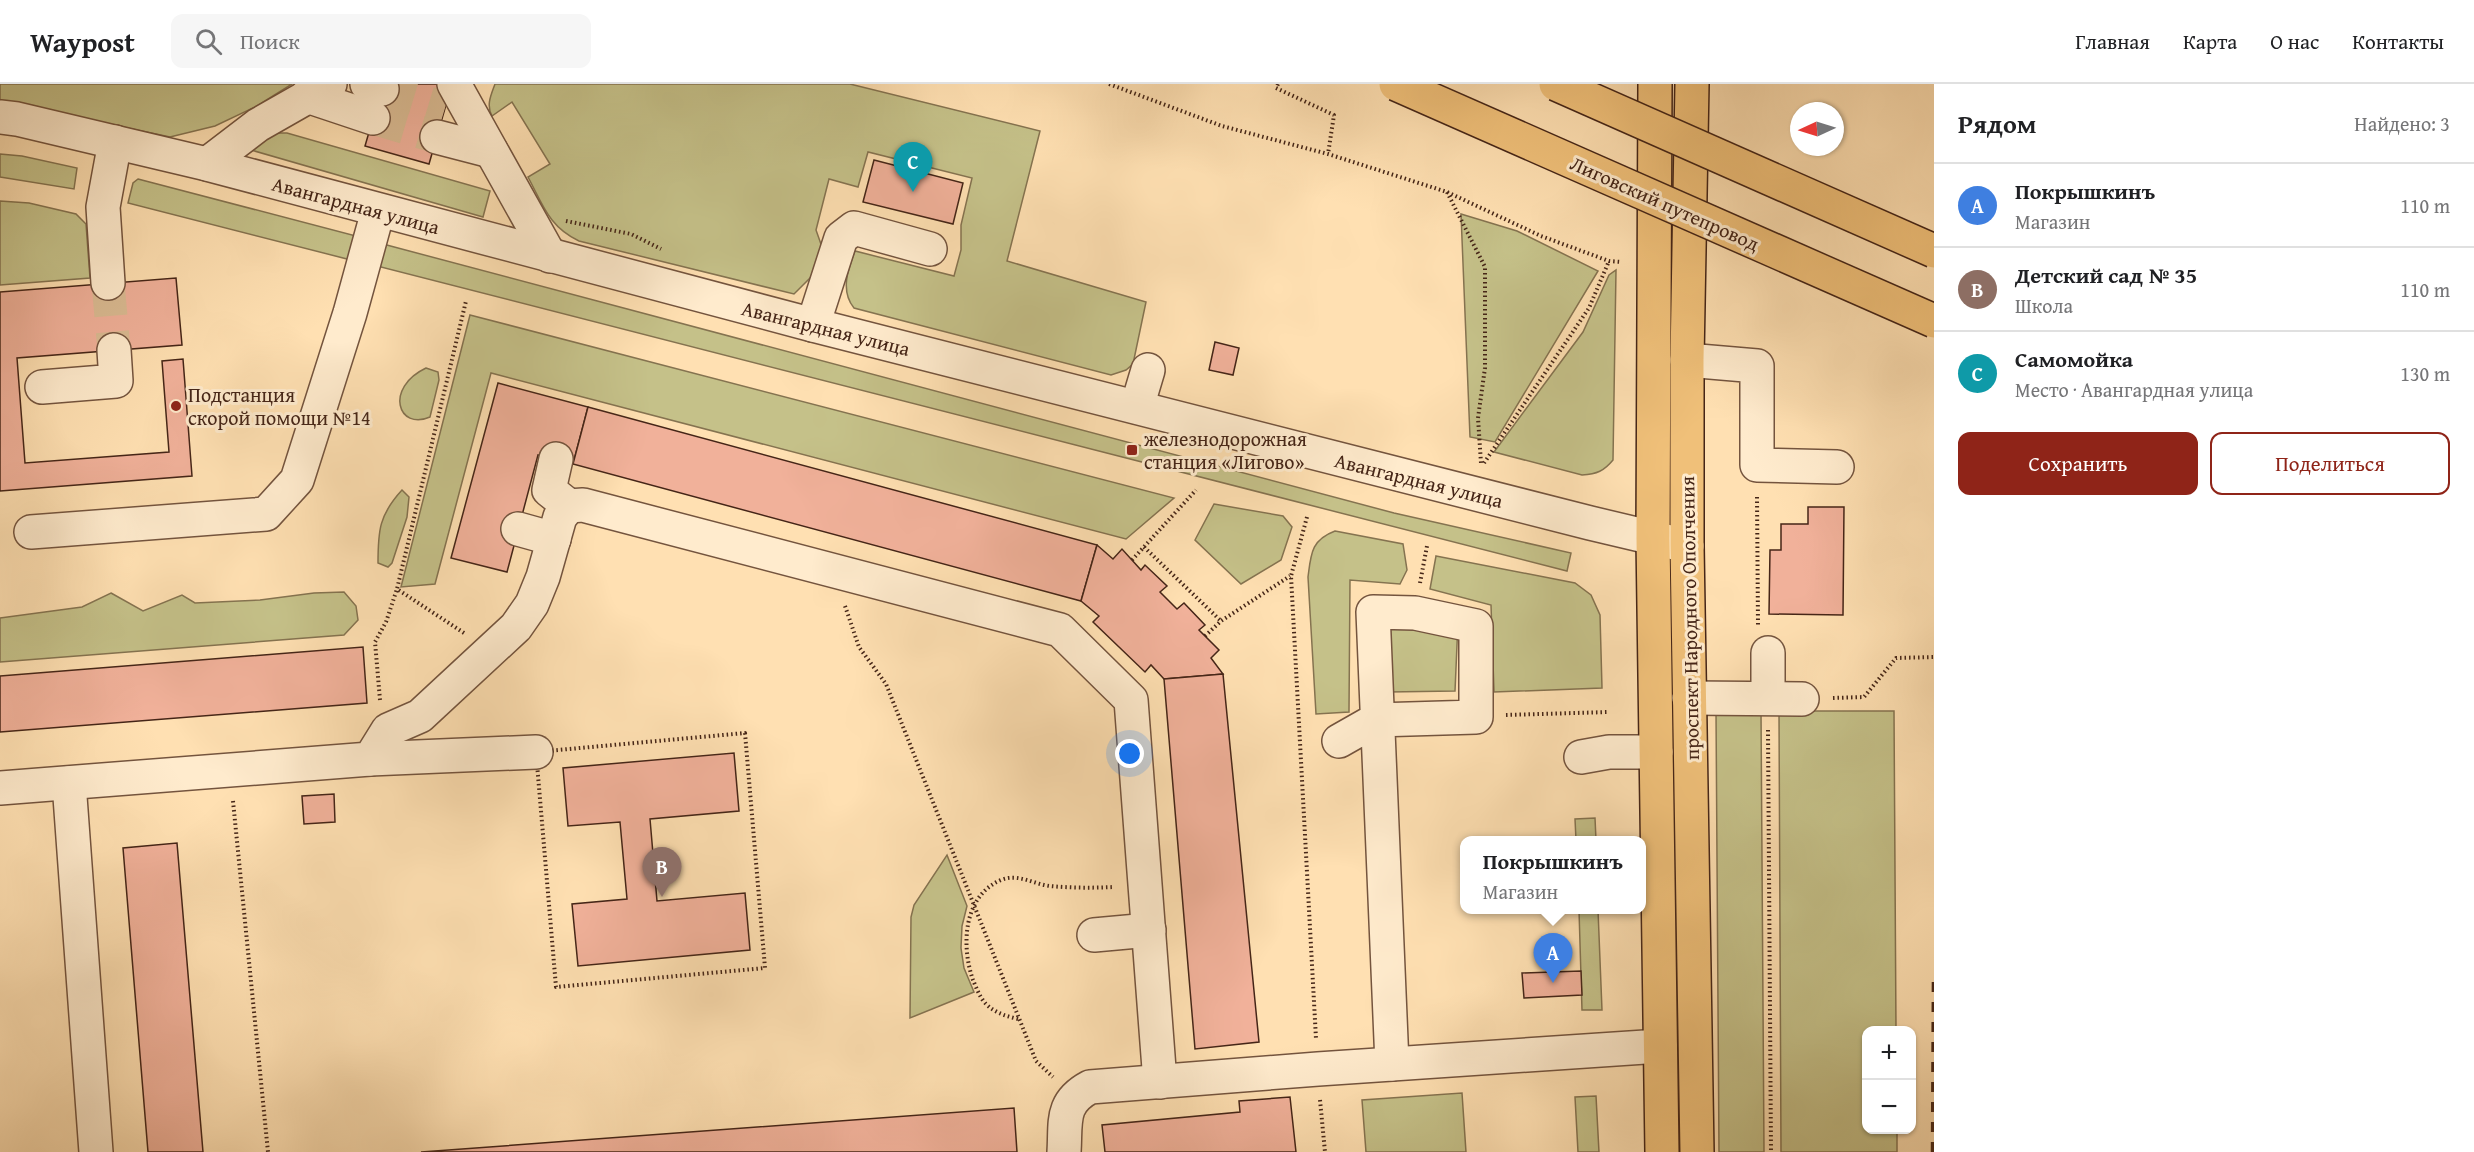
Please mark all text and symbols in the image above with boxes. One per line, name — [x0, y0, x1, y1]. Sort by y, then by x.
search box — [171, 14, 591, 68]
text: Waypost — [30, 21, 135, 62]
icon: search — [192, 25, 225, 58]
text: Поиск — [240, 25, 300, 57]
text: Главная — [2075, 26, 2150, 57]
text: Карта — [2183, 26, 2237, 57]
text: О нас — [2270, 26, 2319, 57]
text: Контакты — [2352, 26, 2444, 57]
north arrow — [1790, 102, 1844, 156]
text: Рядом — [1958, 104, 2036, 143]
text: Найдено: 3 — [2354, 109, 2450, 138]
pin: C — [894, 142, 932, 192]
street label: Лиговский путепровод — [1566, 148, 1764, 258]
street label: Авангардная улица — [269, 169, 443, 241]
text: Покрышкинъ — [2015, 175, 2155, 207]
text: A — [1971, 191, 1984, 220]
text: 110 m — [2400, 191, 2450, 220]
text: Магазин — [2015, 207, 2090, 236]
text: Детский сад № 35 — [2015, 259, 2197, 291]
text: B — [1971, 275, 1984, 304]
text: 110 m — [2400, 275, 2450, 304]
text: Школа — [2015, 291, 2073, 320]
street label: Авангардная улица — [739, 293, 914, 363]
text: Самомойка — [2015, 343, 2133, 375]
text: C — [1972, 359, 1983, 388]
text: 130 m — [2400, 359, 2450, 388]
text: Место · Авангардная улица — [2015, 375, 2253, 404]
place label: Подстанция скорой помощи №14 — [188, 380, 371, 432]
marker: Подстанция скорой помощи №14 — [169, 399, 183, 413]
place label: железнодорожная станция «Лигово» — [1144, 424, 1307, 476]
button: Сохранить — [1958, 432, 2198, 495]
button: Поделиться — [2210, 432, 2450, 495]
marker: железнодорожная станция «Лигово» — [1125, 443, 1139, 457]
street label: Авангардная улица — [1332, 445, 1507, 515]
street label: проспект Народного Ополчения — [1672, 476, 1706, 760]
your location — [1115, 739, 1144, 768]
popup — [1460, 836, 1646, 914]
text: Покрышкинъ — [1483, 845, 1623, 877]
pin: B — [642, 848, 682, 897]
text: Магазин — [1483, 877, 1558, 906]
pin: A — [1534, 934, 1572, 983]
map controls — [1862, 1026, 1916, 1134]
button: + — [1862, 1026, 1916, 1080]
button: − — [1862, 1080, 1916, 1134]

